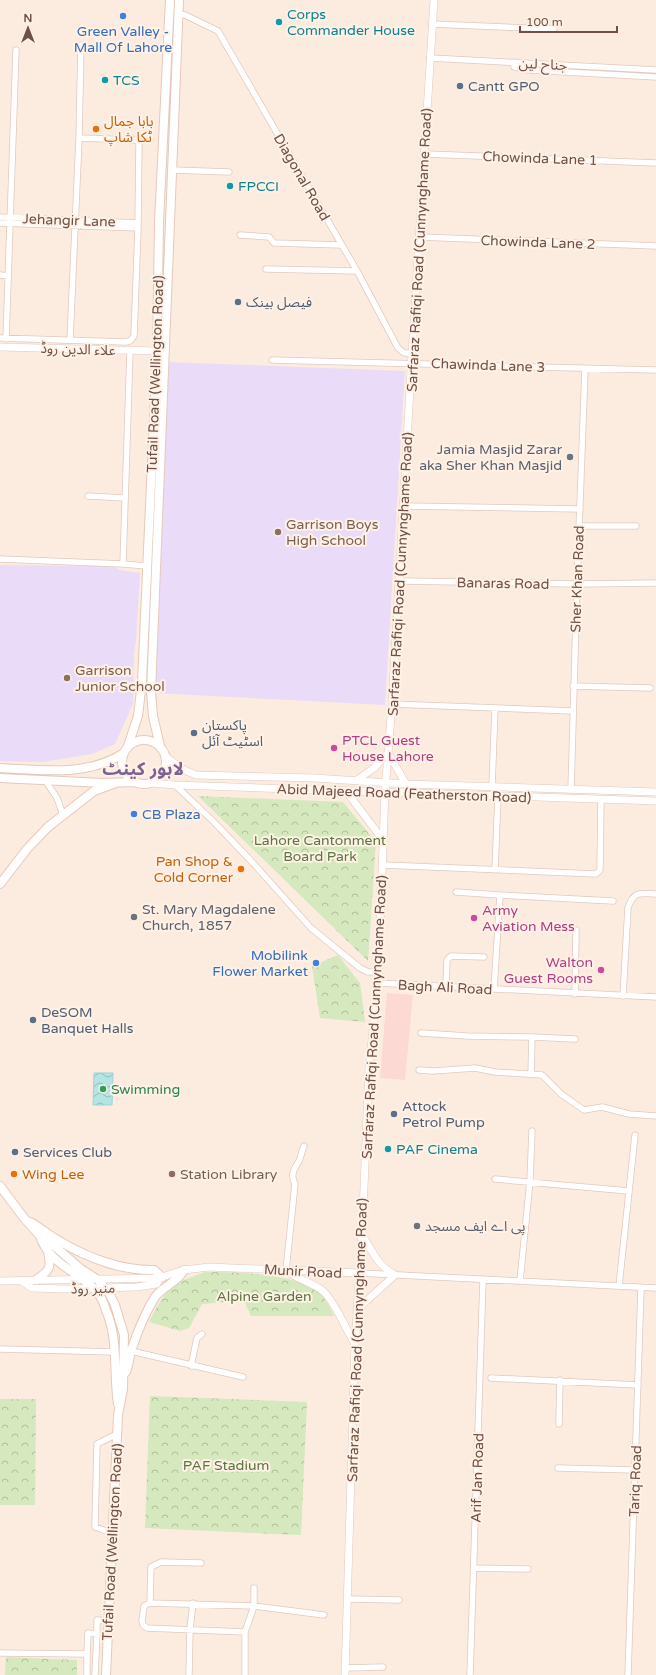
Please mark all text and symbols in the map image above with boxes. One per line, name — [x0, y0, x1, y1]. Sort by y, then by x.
place label: Corps Commander House — [287, 6, 415, 39]
north arrow — [8, 8, 48, 48]
scale bar — [520, 8, 617, 34]
marker: Green Valley - Mall Of Lahore — [118, 11, 128, 21]
text: N — [24, 12, 32, 25]
text: 100 m — [526, 15, 563, 29]
marker: Corps Commander House — [274, 17, 284, 27]
place label: Green Valley - Mall Of Lahore — [74, 23, 172, 56]
street label: جناح لین — [518, 55, 568, 76]
place label: TCS — [113, 72, 140, 89]
marker: TCS — [100, 75, 110, 85]
place label: Cantt GPO — [468, 78, 540, 95]
marker: Cantt GPO — [455, 81, 465, 91]
street label: Sarfaraz Rafiqi Road (Cunnynghame Road) — [404, 108, 435, 392]
place label: بابا جمال ٹکا شاپ — [104, 113, 154, 147]
marker: بابا جمال ٹکا شاپ — [91, 124, 101, 134]
street label: Diagonal Road — [270, 131, 333, 224]
street label: Chowinda Lane 1 — [482, 148, 598, 169]
place label: FPCCI — [238, 178, 279, 195]
marker: FPCCI — [225, 181, 235, 191]
street label: Jehangir Lane — [22, 210, 116, 231]
street label: Chowinda Lane 2 — [480, 232, 596, 253]
street label: Tufail Road (Wellington Road) — [144, 275, 167, 473]
place label: فیصل بینک — [246, 294, 312, 311]
marker: فیصل بینک — [233, 297, 243, 307]
street label: علاء الدین روڈ — [40, 340, 116, 359]
street label: Chawinda Lane 3 — [431, 355, 545, 376]
street label: Sarfaraz Rafiqi Road (Cunnynghame Road) — [385, 432, 416, 716]
place label: Jamia Masjid Zarar aka Sher Khan Masjid — [419, 441, 563, 474]
marker: Jamia Masjid Zarar aka Sher Khan Masjid — [565, 452, 575, 462]
place label: Garrison Boys High School — [286, 516, 379, 549]
street label: Sher Khan Road — [567, 525, 588, 633]
marker: Garrison Boys High School — [273, 527, 283, 537]
street label: Banaras Road — [456, 574, 550, 593]
place label: Garrison Junior School — [75, 662, 165, 695]
marker: Garrison Junior School — [62, 673, 72, 683]
place label: پاکستان اسٹیٹ آئل — [202, 717, 263, 750]
marker: پاکستان اسٹیٹ آئل — [189, 728, 199, 738]
place label: PTCL Guest House Lahore — [342, 732, 434, 765]
marker: PTCL Guest House Lahore — [329, 743, 339, 753]
district label: لاہور کینٹ — [102, 758, 184, 780]
street label: Abid Majeed Road (Featherston Road) — [276, 781, 532, 806]
place label: CB Plaza — [142, 806, 201, 823]
marker: CB Plaza — [129, 809, 139, 819]
park label: Lahore Cantonment Board Park — [254, 832, 387, 865]
place label: Pan Shop & Cold Corner — [154, 853, 234, 886]
marker: Pan Shop & Cold Corner — [236, 864, 246, 874]
street label: Sarfaraz Rafiqi Road (Cunnynghame Road) — [359, 875, 390, 1159]
place label: St. Mary Magdalene Church, 1857 — [142, 901, 276, 934]
place label: Army Aviation Mess — [482, 902, 575, 935]
marker: St. Mary Magdalene Church, 1857 — [129, 912, 139, 922]
marker: Army Aviation Mess — [469, 913, 479, 923]
place label: Mobilink Flower Market — [212, 947, 309, 980]
place label: Walton Guest Rooms — [504, 954, 593, 987]
marker: Mobilink Flower Market — [311, 958, 321, 968]
marker: Walton Guest Rooms — [596, 965, 606, 975]
street label: Bagh Ali Road — [397, 977, 493, 998]
place label: DeSOM Banquet Halls — [41, 1004, 134, 1037]
marker: DeSOM Banquet Halls — [28, 1015, 38, 1025]
place label: Swimming — [111, 1081, 180, 1098]
marker: Swimming — [98, 1084, 108, 1094]
place label: Attock Petrol Pump — [402, 1098, 485, 1131]
marker: Attock Petrol Pump — [389, 1109, 399, 1119]
place label: PAF Cinema — [396, 1141, 478, 1158]
place label: Services Club — [23, 1144, 112, 1161]
marker: PAF Cinema — [383, 1144, 393, 1154]
marker: Services Club — [10, 1147, 20, 1157]
place label: Wing Lee — [22, 1166, 84, 1183]
place label: Station Library — [180, 1166, 278, 1183]
marker: Wing Lee — [9, 1169, 19, 1179]
marker: Station Library — [167, 1169, 177, 1179]
street label: Sarfaraz Rafiqi Road (Cunnynghame Road) — [344, 1198, 371, 1482]
place label: پی اے ایف مسجد — [425, 1218, 525, 1236]
marker: پی اے ایف مسجد — [412, 1221, 422, 1231]
street label: Munir Road — [264, 1261, 342, 1282]
street label: منیر روڈ — [71, 1280, 115, 1297]
park label: Alpine Garden — [216, 1288, 312, 1305]
street label: Arif Jan Road — [467, 1433, 488, 1523]
street label: Tufail Road (Wellington Road) — [99, 1443, 126, 1641]
street label: Tariq Road — [626, 1445, 645, 1517]
park label: PAF Stadium — [183, 1457, 269, 1474]

